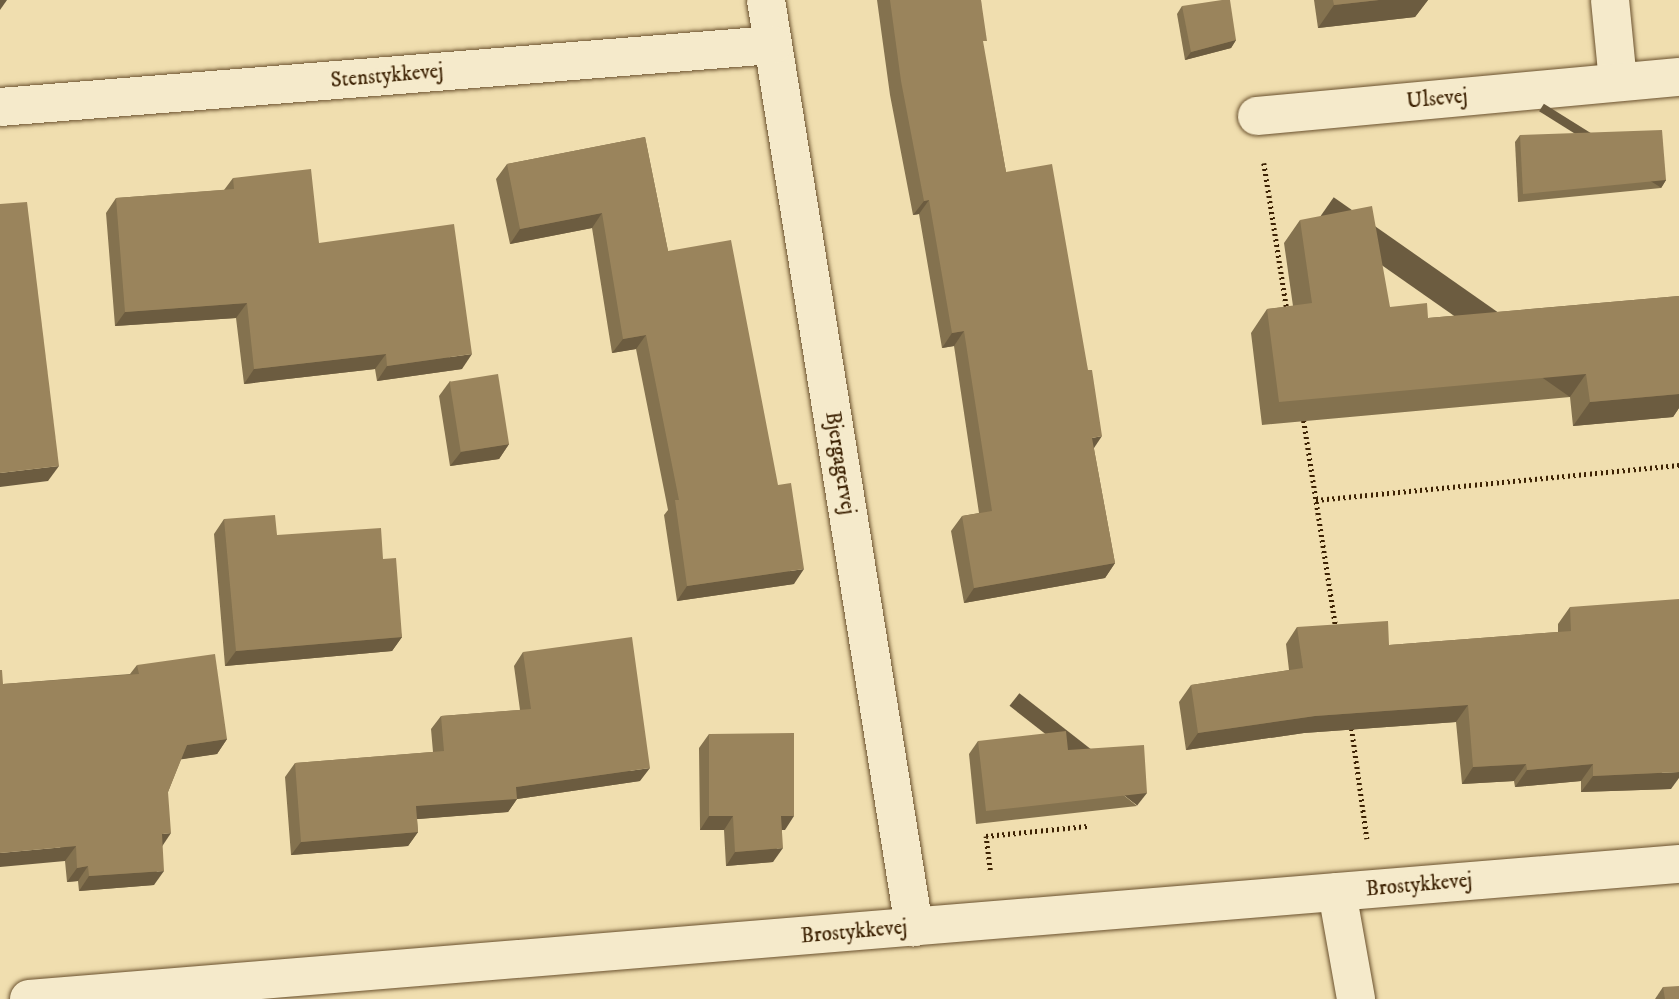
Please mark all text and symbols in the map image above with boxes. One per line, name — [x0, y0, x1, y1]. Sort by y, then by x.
street label: Stenstykkevej — [330, 59, 444, 93]
street label: Ulsevej — [1405, 84, 1469, 114]
street label: Bjergagervej — [819, 410, 861, 516]
street label: Brostykkevej — [1365, 868, 1473, 902]
street label: Brostykkevej — [800, 915, 908, 949]

